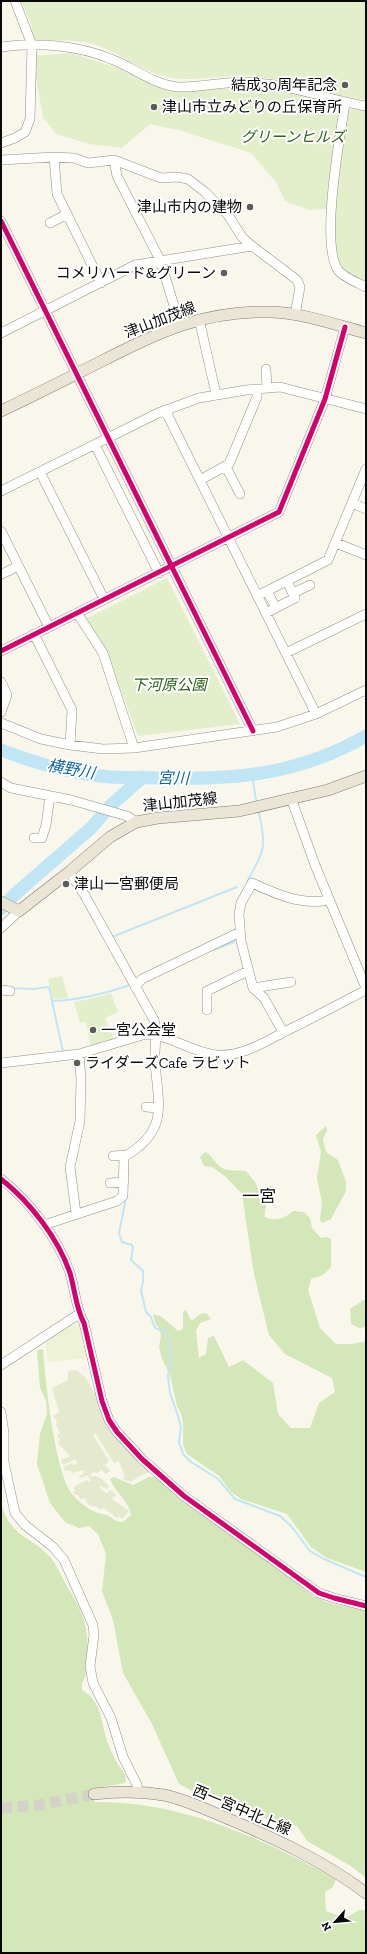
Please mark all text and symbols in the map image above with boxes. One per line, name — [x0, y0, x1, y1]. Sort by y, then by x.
place label: 結成30周年記念 — [231, 76, 337, 94]
marker: 結成30周年記念 — [340, 80, 350, 90]
place label: 津山市立みどりの丘保育所 — [162, 98, 342, 116]
marker: 津山市立みどりの丘保育所 — [149, 102, 159, 112]
park label: グリーンヒルズ — [241, 128, 347, 146]
place label: 津山市内の建物 — [137, 198, 242, 216]
marker: 津山市内の建物 — [245, 202, 255, 212]
place label: コメリハード&グリーン — [56, 264, 216, 282]
marker: コメリハード&グリーン — [219, 268, 229, 278]
street label: 津山加茂線 — [122, 298, 198, 342]
park label: 下河原公園 — [131, 676, 208, 694]
water label: 横野川 — [46, 755, 98, 783]
water label: 宮川 — [157, 768, 191, 788]
street label: 津山加茂線 — [142, 789, 218, 815]
place label: 津山一宮郵便局 — [74, 875, 179, 893]
marker: 津山一宮郵便局 — [61, 879, 71, 889]
place label: 一宮公会堂 — [101, 1021, 176, 1039]
marker: 一宮公会堂 — [88, 1025, 98, 1035]
place label: ライダーズCafe ラビット — [85, 1054, 251, 1072]
marker: ライダーズCafe ラビット — [72, 1058, 82, 1068]
district label: 一宮 — [242, 1186, 276, 1206]
street label: 西一宮中北上線 — [190, 1781, 294, 1839]
north arrow — [315, 1902, 355, 1942]
text: N — [319, 1919, 334, 1933]

